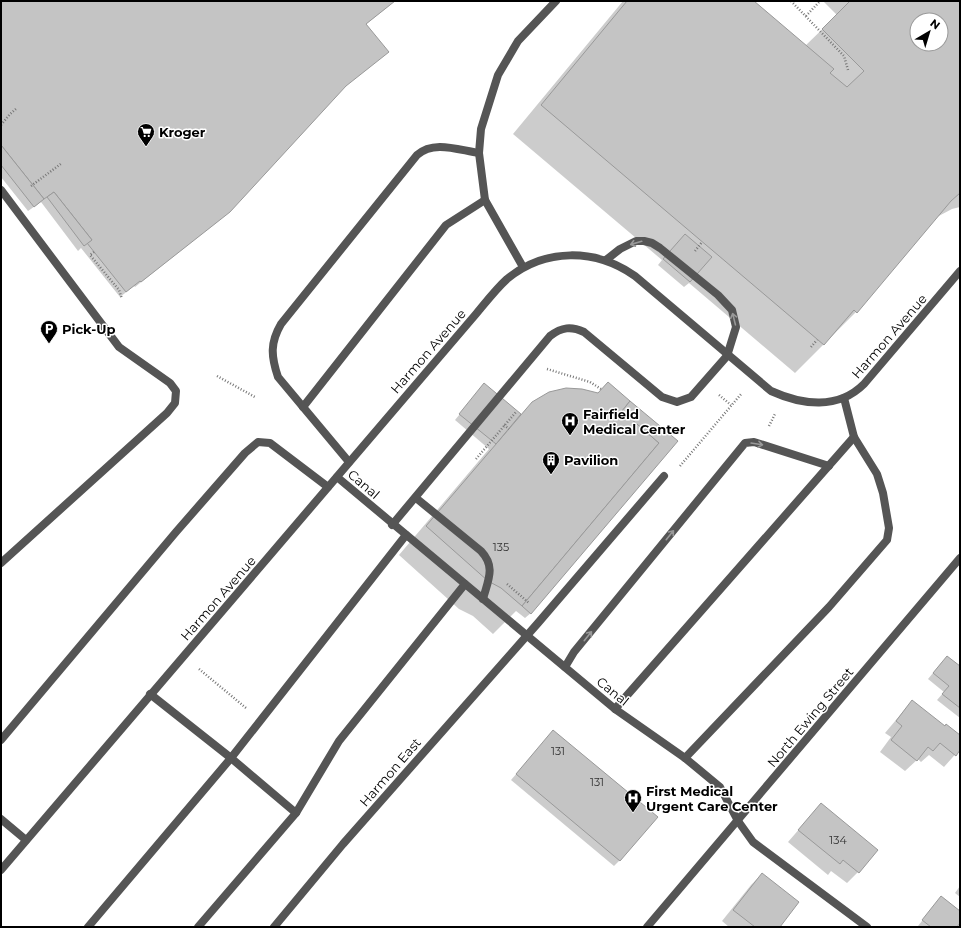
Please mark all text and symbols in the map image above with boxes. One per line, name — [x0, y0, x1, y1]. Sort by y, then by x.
north arrow — [909, 12, 949, 52]
text: N — [927, 16, 943, 32]
supermarket icon: Kroger — [136, 122, 156, 147]
place label: Kroger — [159, 124, 206, 140]
one-way arrow — [630, 239, 643, 247]
street label: Harmon Avenue — [848, 290, 930, 381]
street label: Harmon Avenue — [387, 305, 469, 396]
one-way arrow — [730, 312, 737, 325]
parking icon: Pick-Up — [39, 319, 59, 344]
place label: Pick-Up — [62, 321, 115, 337]
place label: Fairfield Medical Center — [583, 406, 686, 437]
hospital icon: Fairfield Medical Center — [560, 411, 580, 436]
one-way arrow — [750, 440, 763, 448]
building icon: Pavilion — [541, 450, 561, 475]
place label: Pavilion — [564, 452, 618, 468]
street label: Canal — [345, 466, 383, 502]
one-way arrow — [665, 529, 674, 540]
house number: 135 — [493, 540, 509, 554]
street label: Harmon Avenue — [177, 552, 259, 643]
one-way arrow — [583, 630, 592, 641]
street label: North Ewing Street — [764, 664, 856, 770]
street label: Canal — [594, 673, 632, 709]
street label: Harmon East — [356, 735, 424, 809]
house number: 131 — [551, 744, 565, 758]
house number: 131 — [590, 775, 604, 789]
place label: First Medical Urgent Care Center — [646, 783, 778, 814]
hospital icon: First Medical Urgent Care Center — [623, 788, 643, 813]
house number: 134 — [829, 833, 847, 847]

